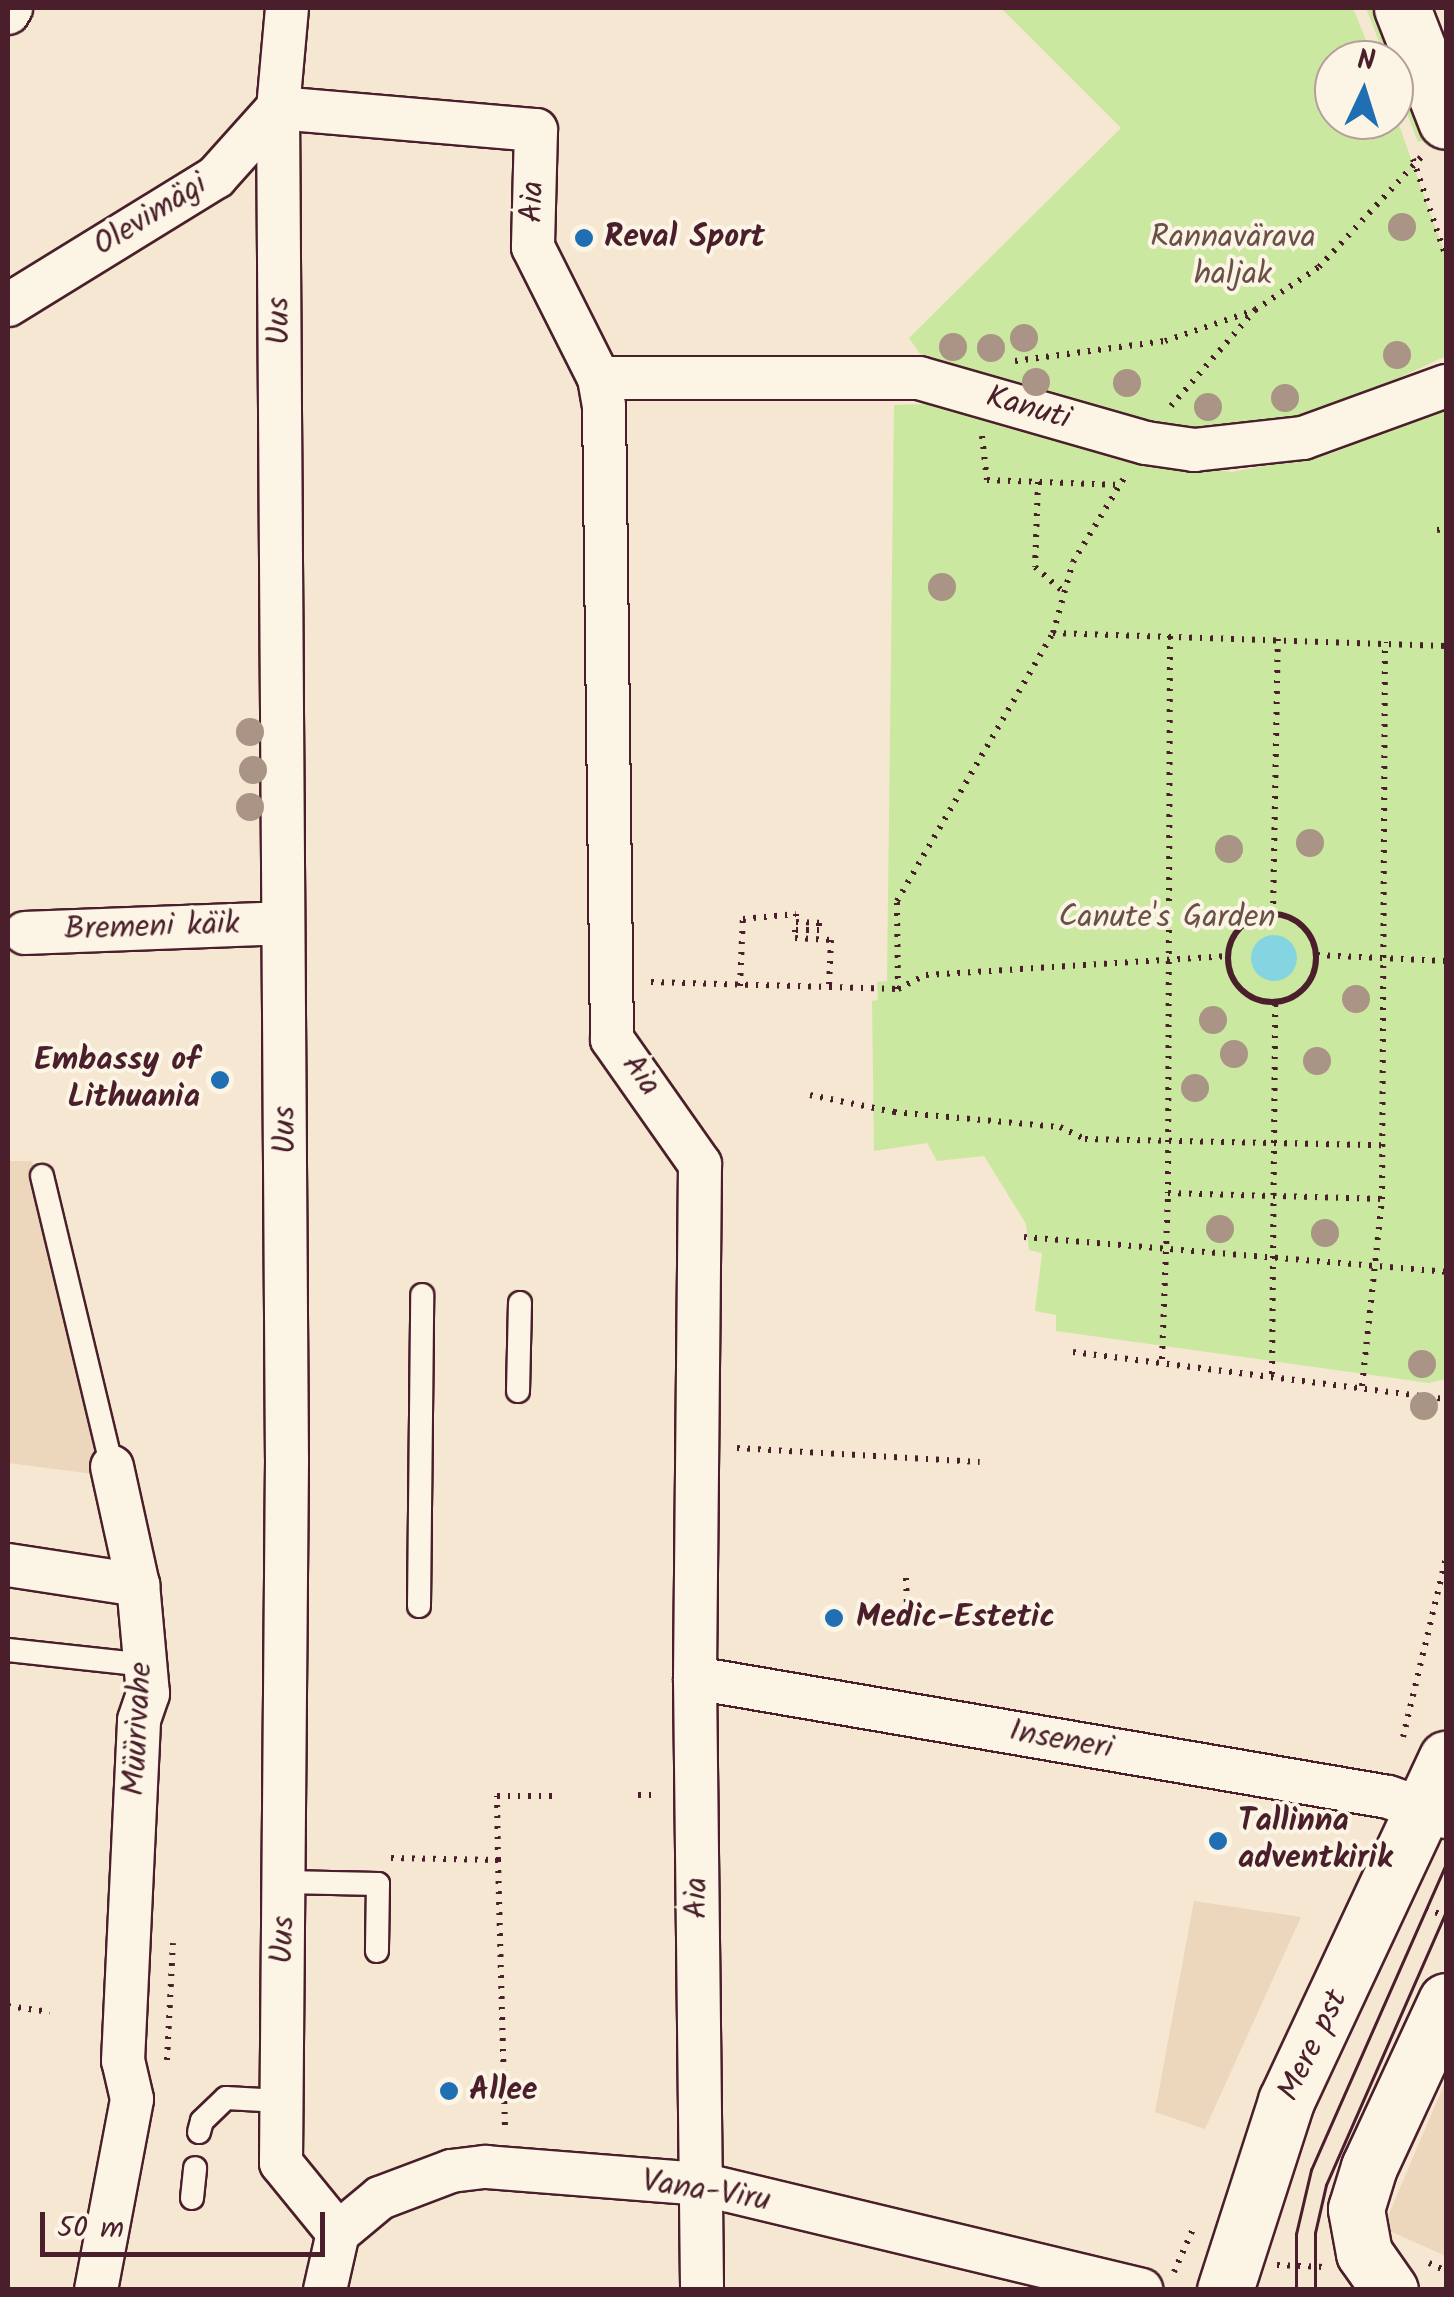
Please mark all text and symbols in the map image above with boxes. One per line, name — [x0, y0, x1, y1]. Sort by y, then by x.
text: N — [1356, 39, 1376, 85]
north arrow — [1314, 40, 1414, 140]
street label: Olevimägi — [87, 166, 215, 266]
street label: Aia — [514, 180, 554, 224]
place label: Reval Sport — [604, 219, 765, 257]
park label: Rannavärava haljak — [1150, 220, 1316, 295]
marker: Reval Sport — [573, 227, 595, 249]
street label: Uus — [260, 297, 300, 345]
street label: Kanuti — [981, 379, 1075, 439]
park label: Canute's Garden — [1058, 899, 1276, 937]
street label: Bremeni käik — [64, 906, 240, 950]
place label: Embassy of Lithuania — [34, 1043, 200, 1118]
street label: Aia — [612, 1048, 668, 1104]
marker: Embassy of Lithuania — [209, 1069, 231, 1091]
street label: Uus — [266, 1106, 306, 1154]
place label: Medic-Estetic — [856, 1599, 1055, 1637]
marker: Medic-Estetic — [821, 1605, 847, 1631]
street label: Müürivahe — [116, 1661, 162, 1797]
street label: Inseneri — [1006, 1713, 1116, 1769]
place label: Tallinna adventkirik — [1238, 1804, 1393, 1879]
marker: Tallinna adventkirik — [1207, 1830, 1229, 1852]
street label: Aia — [678, 1877, 718, 1919]
street label: Uus — [264, 1915, 304, 1965]
street label: Mere pst — [1271, 1984, 1357, 2108]
place label: Allee — [469, 2072, 537, 2110]
marker: Allee — [438, 2080, 460, 2102]
street label: Vana-Viru — [639, 2163, 773, 2221]
scale bar — [45, 2192, 330, 2254]
text: 50 m — [57, 2205, 124, 2253]

